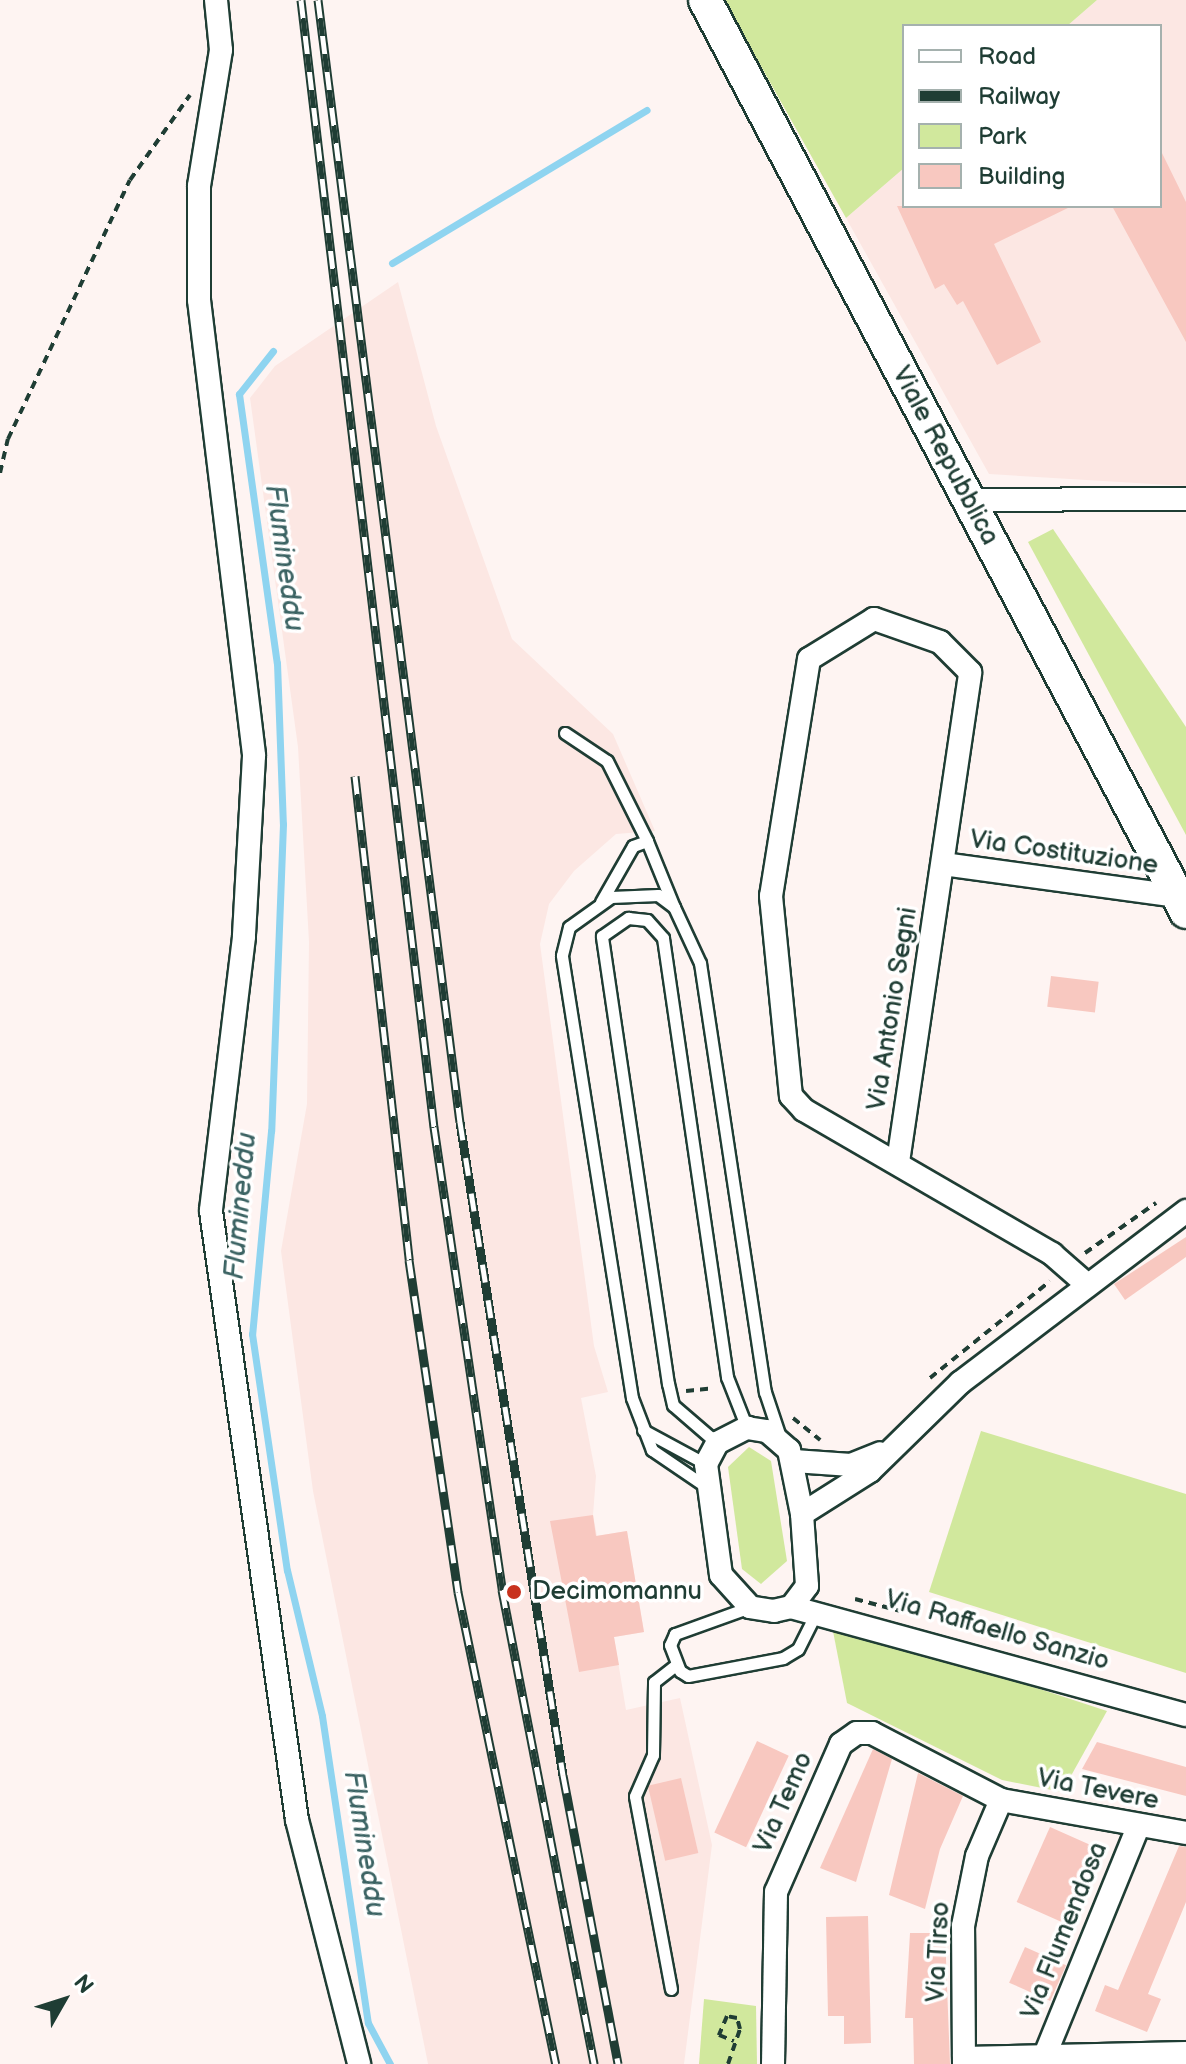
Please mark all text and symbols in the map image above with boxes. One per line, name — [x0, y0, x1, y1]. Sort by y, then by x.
legend — [902, 24, 1162, 208]
text: Road — [978, 42, 1036, 71]
text: Railway — [978, 82, 1060, 111]
text: Park — [978, 122, 1026, 151]
text: Building — [978, 162, 1065, 191]
street label: Viale Repubblica — [885, 361, 1005, 551]
water label: Flumineddu — [257, 483, 311, 633]
street label: Via Costituzione — [968, 824, 1160, 882]
street label: Via Antonio Segni — [861, 905, 925, 1113]
water label: Flumineddu — [218, 1131, 264, 1281]
place label: Decimomannu — [532, 1576, 702, 1608]
marker: Decimomannu — [503, 1581, 525, 1603]
street label: Via Raffaello Sanzio — [881, 1584, 1113, 1678]
street label: Via Temo — [748, 1747, 820, 1859]
street label: Via Tevere — [1034, 1763, 1162, 1817]
water label: Flumineddu — [336, 1768, 392, 1920]
street label: Via Flumendosa — [1015, 1838, 1115, 2024]
street label: Via Tirso — [921, 1900, 957, 2004]
north arrow — [24, 1960, 104, 2040]
text: N — [67, 1970, 99, 2000]

